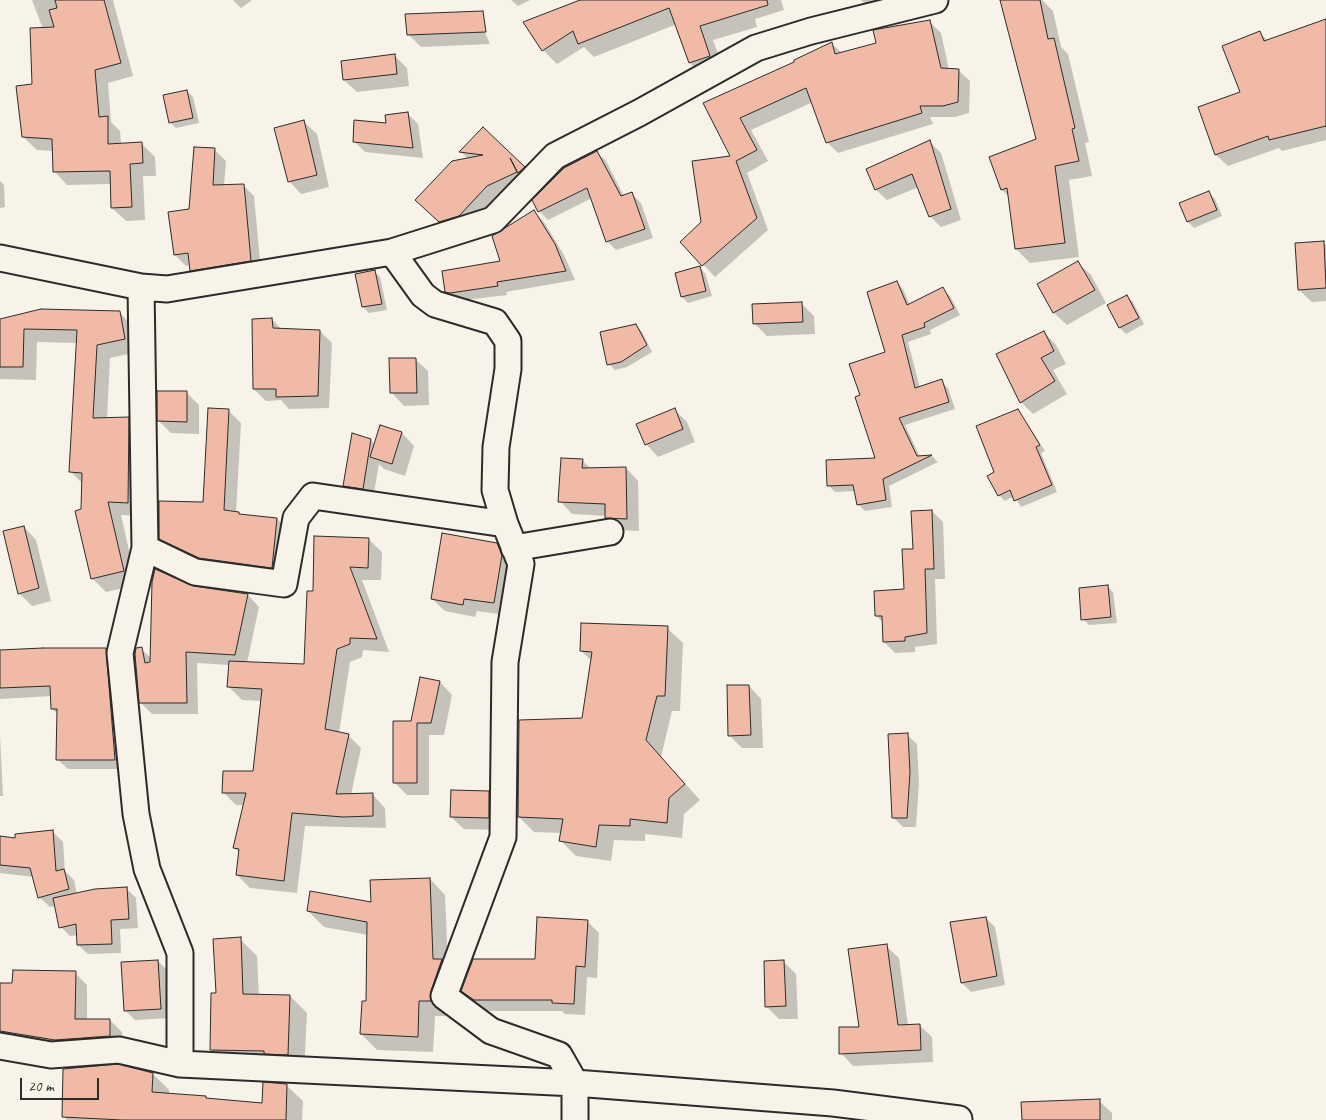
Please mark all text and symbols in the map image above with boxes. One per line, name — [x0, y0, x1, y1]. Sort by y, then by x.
scale bar — [22, 1068, 101, 1100]
text: 20 m — [28, 1077, 54, 1096]

